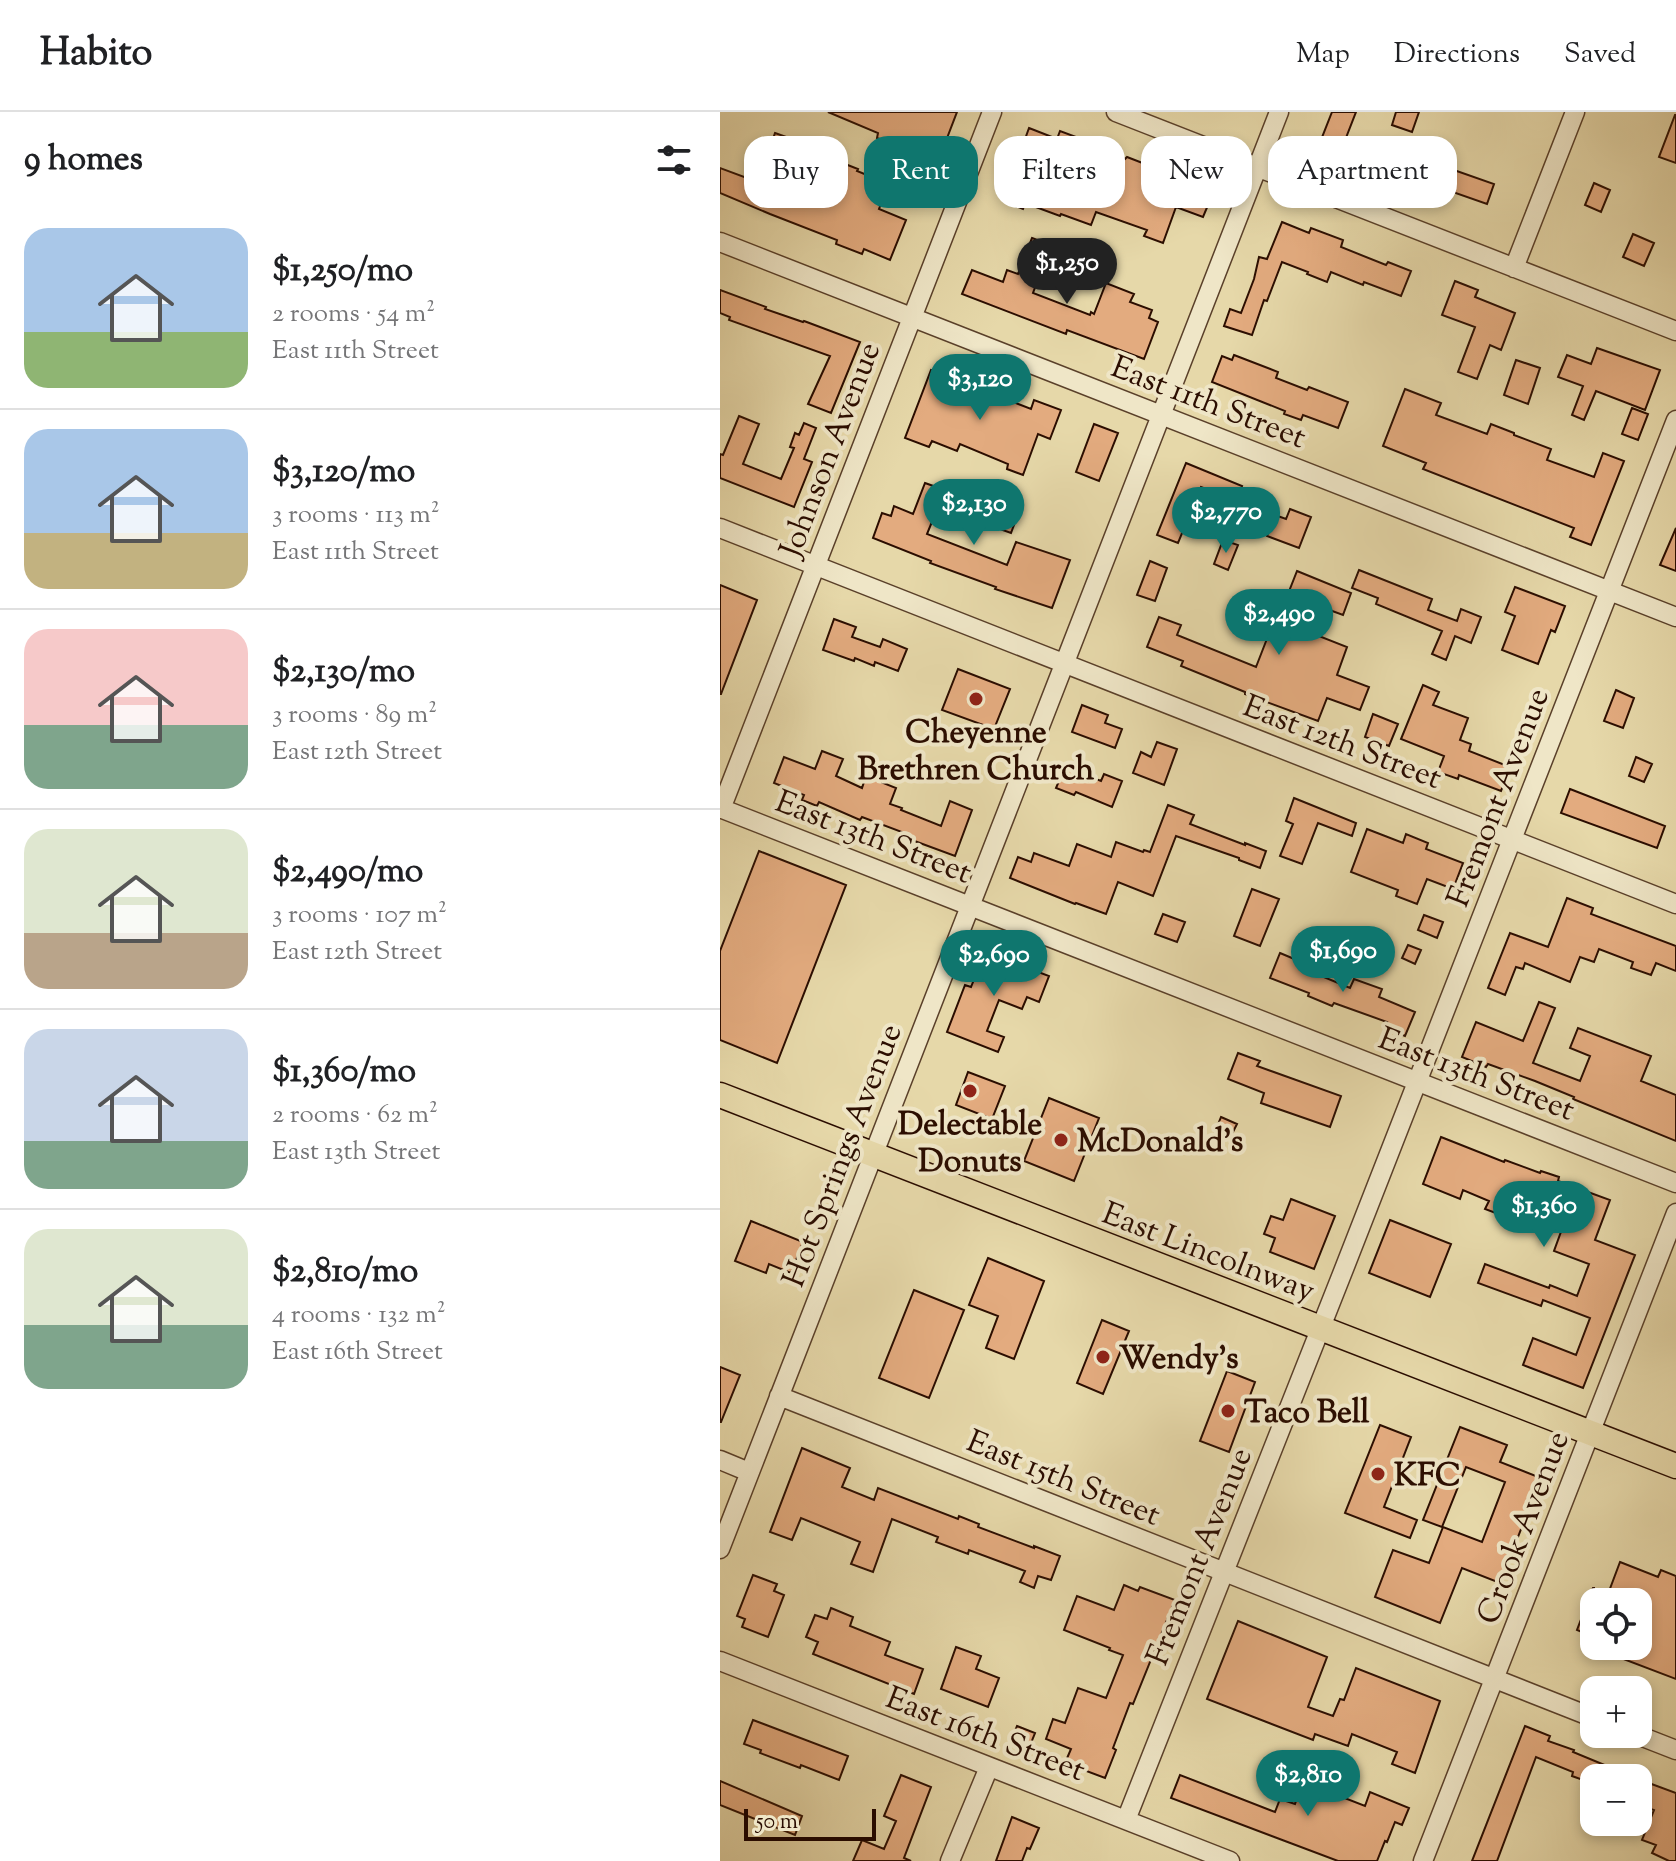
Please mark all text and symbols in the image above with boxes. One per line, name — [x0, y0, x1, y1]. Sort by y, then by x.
text: Habito — [40, 28, 152, 82]
text: Map — [1296, 35, 1350, 75]
text: Directions — [1394, 35, 1520, 75]
text: Saved — [1564, 35, 1636, 75]
text: 9 homes — [24, 136, 143, 185]
chip: Buy — [744, 136, 848, 208]
chip: Rent — [864, 136, 978, 208]
chip: Filters — [994, 136, 1125, 208]
chip: New — [1141, 136, 1252, 208]
chip: Apartment — [1268, 136, 1457, 208]
icon: filters — [652, 138, 696, 182]
pin: $1,250 — [1002, 238, 1132, 306]
text: $1,250 — [1035, 245, 1099, 282]
text: $1,250/mo — [272, 247, 413, 296]
icon: home — [88, 260, 184, 356]
text: 2 rooms · 54 m² — [272, 296, 435, 333]
text: East 11th Street — [272, 333, 439, 370]
street label: Johnson Avenue — [769, 336, 894, 566]
street label: East 11th Street — [1104, 346, 1312, 462]
pin: $3,120 — [915, 354, 1045, 422]
text: $3,120 — [947, 361, 1013, 398]
text: $3,120/mo — [272, 448, 415, 497]
icon: home — [88, 461, 184, 557]
pin: $2,130 — [909, 479, 1039, 547]
text: $2,130 — [941, 486, 1007, 523]
pin: $2,770 — [1161, 487, 1291, 555]
text: $2,770 — [1190, 494, 1262, 531]
text: 3 rooms · 113 m² — [272, 497, 440, 534]
text: East 11th Street — [272, 534, 439, 571]
pin: $2,490 — [1214, 589, 1344, 657]
text: $2,490 — [1243, 596, 1315, 633]
text: $2,130/mo — [272, 648, 415, 697]
icon: home — [88, 661, 184, 757]
street label: Fremont Avenue — [1437, 682, 1563, 914]
street label: East 12th Street — [1236, 685, 1448, 803]
marker: Cheyenne Brethren Church — [967, 690, 985, 708]
text: 3 rooms · 89 m² — [272, 697, 437, 734]
place label: Cheyenne Brethren Church — [858, 711, 1095, 794]
text: East 12th Street — [272, 734, 442, 771]
street label: East 13th Street — [768, 780, 978, 897]
text: $2,490/mo — [272, 848, 423, 897]
icon: home — [88, 861, 184, 957]
text: 3 rooms · 107 m² — [272, 897, 447, 934]
pin: $1,690 — [1278, 926, 1408, 994]
pin: $2,690 — [929, 930, 1059, 998]
text: $1,690 — [1309, 933, 1377, 970]
text: East 12th Street — [272, 934, 442, 971]
text: $2,690 — [958, 937, 1030, 974]
street label: East 13th Street — [1371, 1017, 1581, 1134]
street label: Hot Springs Avenue — [772, 1018, 915, 1294]
text: $1,360/mo — [272, 1048, 416, 1097]
icon: home — [88, 1061, 184, 1157]
marker: Delectable Donuts — [961, 1082, 979, 1100]
text: 2 rooms · 62 m² — [272, 1097, 438, 1134]
place label: Delectable Donuts — [898, 1103, 1042, 1186]
place label: McDonald's — [1077, 1120, 1243, 1166]
marker: McDonald's — [1052, 1131, 1070, 1149]
text: East 13th Street — [272, 1134, 440, 1171]
pin: $1,360 — [1479, 1181, 1609, 1249]
text: $1,360 — [1511, 1188, 1577, 1225]
street label: East Lincolnway — [1095, 1192, 1321, 1315]
text: $2,810/mo — [272, 1248, 418, 1297]
icon: home — [88, 1261, 184, 1357]
text: 4 rooms · 132 m² — [272, 1297, 446, 1334]
text: East 16th Street — [272, 1334, 443, 1371]
place label: Wendy's — [1119, 1337, 1239, 1383]
marker: Wendy's — [1094, 1348, 1112, 1366]
place label: Taco Bell — [1244, 1391, 1370, 1437]
marker: Taco Bell — [1219, 1402, 1237, 1420]
street label: East 15th Street — [959, 1420, 1167, 1540]
street label: Crook Avenue — [1467, 1425, 1583, 1631]
street label: Fremont Avenue — [1136, 1441, 1265, 1673]
place label: KFC — [1394, 1454, 1461, 1500]
marker: KFC — [1369, 1465, 1387, 1483]
map controls — [1580, 1588, 1652, 1836]
button: locate — [1580, 1588, 1652, 1660]
button: + — [1580, 1676, 1652, 1748]
street label: East 16th Street — [879, 1677, 1091, 1795]
pin: $2,810 — [1243, 1750, 1373, 1818]
text: $2,810 — [1274, 1757, 1342, 1794]
button: − — [1580, 1764, 1652, 1836]
scale bar — [744, 1805, 876, 1841]
text: 50 m — [756, 1807, 798, 1839]

